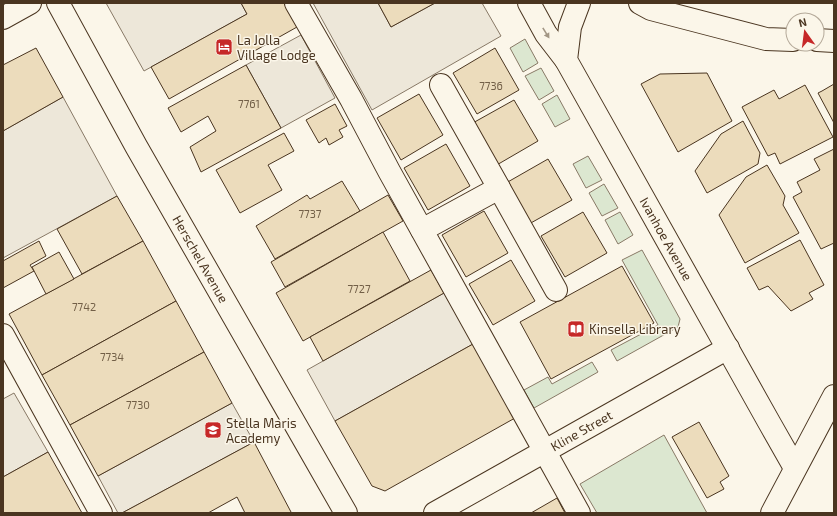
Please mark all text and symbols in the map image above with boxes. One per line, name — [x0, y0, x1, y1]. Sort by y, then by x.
north arrow — [785, 12, 825, 52]
text: N — [797, 15, 808, 29]
one-way arrow — [542, 27, 550, 38]
place label: La Jolla Village Lodge — [237, 32, 316, 63]
hotel icon: La Jolla Village Lodge — [214, 37, 234, 57]
house number: 7736 — [479, 79, 503, 92]
house number: 7761 — [238, 97, 260, 110]
street label: Ivanhoe Avenue — [637, 194, 696, 283]
house number: 7737 — [298, 207, 322, 220]
street label: Herschel Avenue — [169, 212, 232, 306]
house number: 7727 — [347, 282, 371, 295]
house number: 7742 — [72, 300, 96, 313]
library icon: Kinsella Library — [566, 319, 586, 339]
place label: Kinsella Library — [589, 321, 681, 337]
house number: 7734 — [100, 350, 124, 363]
house number: 7730 — [126, 398, 150, 411]
street label: Kline Street — [548, 407, 615, 454]
place label: Stella Maris Academy — [226, 415, 297, 446]
school or university icon: Stella Maris Academy — [203, 420, 223, 440]

